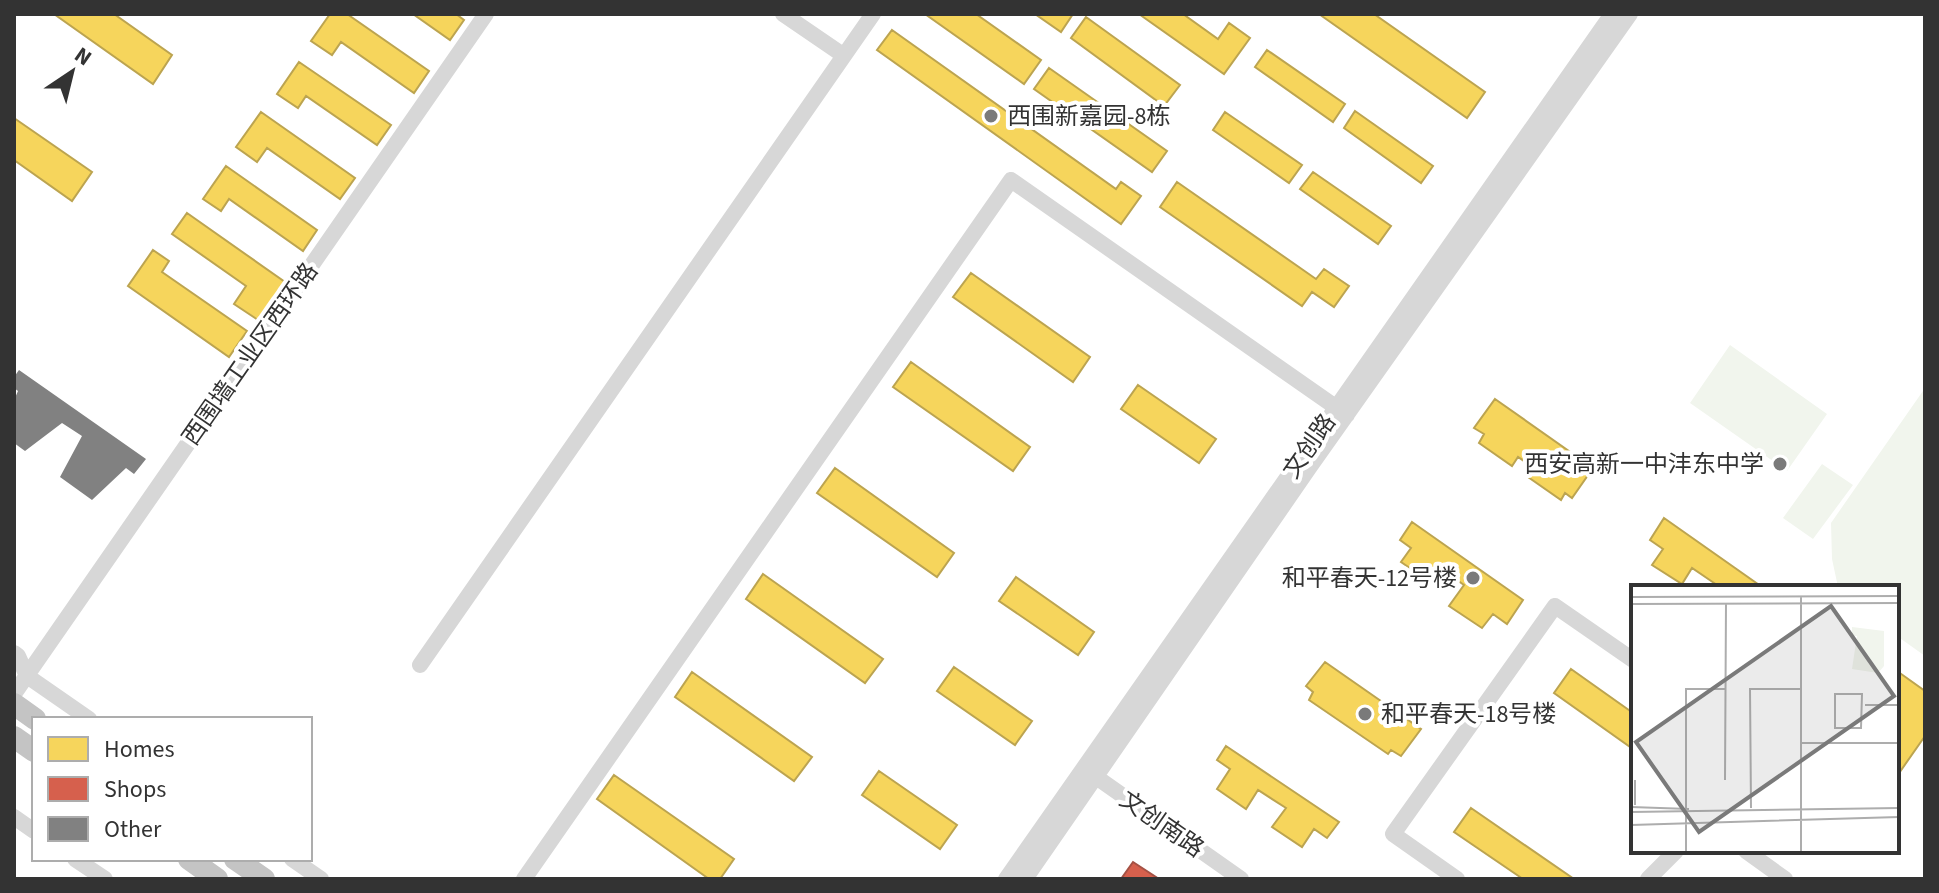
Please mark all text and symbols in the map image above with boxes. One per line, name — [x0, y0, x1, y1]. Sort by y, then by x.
north arrow — [32, 32, 112, 112]
text: N — [68, 39, 98, 74]
place label: 西围新嘉园-8栋 — [1007, 99, 1170, 134]
marker: 西围新嘉园-8栋 — [982, 107, 1000, 125]
street label: 西围墙工业区西环路 — [174, 256, 327, 453]
street label: 文创路 — [1274, 407, 1344, 486]
place label: 西安高新一中沣东中学 — [1524, 447, 1764, 482]
marker: 西安高新一中沣东中学 — [1771, 455, 1789, 473]
place label: 和平春天-12号楼 — [1282, 561, 1457, 596]
marker: 和平春天-12号楼 — [1464, 569, 1482, 587]
inset map — [1631, 585, 1899, 853]
place label: 和平春天-18号楼 — [1381, 697, 1556, 732]
marker: 和平春天-18号楼 — [1356, 705, 1374, 723]
legend — [32, 717, 312, 861]
text: Homes — [104, 732, 175, 767]
text: Shops — [104, 772, 166, 807]
street label: 文创南路 — [1112, 783, 1211, 866]
text: Other — [104, 812, 162, 847]

